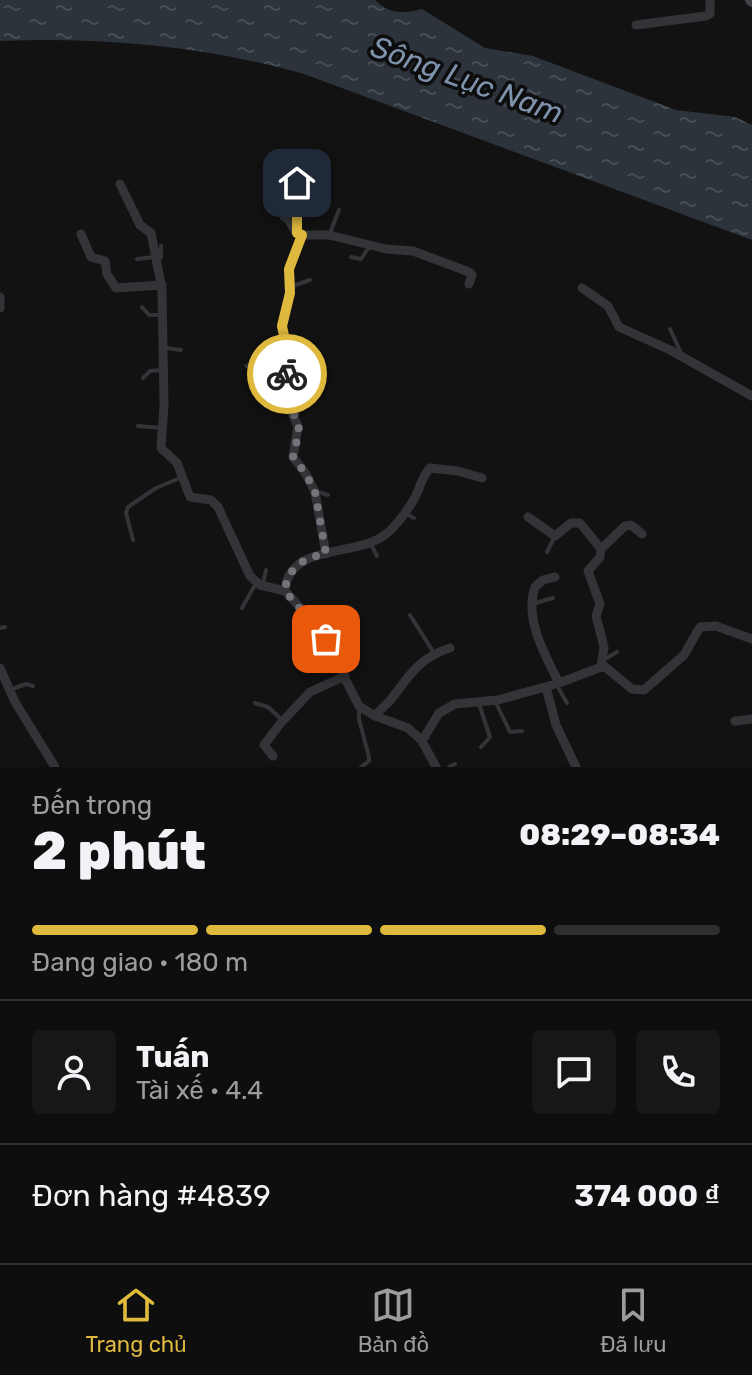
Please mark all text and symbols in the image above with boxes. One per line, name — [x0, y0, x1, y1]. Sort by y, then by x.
water label: Sông Lục Nam — [366, 29, 568, 131]
pin — [263, 149, 331, 217]
icon: home — [275, 161, 319, 205]
courier — [247, 334, 327, 414]
icon: bike — [265, 352, 309, 396]
pin — [292, 605, 360, 673]
icon: bag — [304, 617, 348, 661]
text: Đến trong — [32, 790, 152, 821]
text: 08:29–08:34 — [519, 817, 720, 853]
text: 2 phút — [32, 820, 206, 882]
text: Đang giao · 180 m — [32, 947, 248, 978]
button: person — [32, 1030, 116, 1114]
button: chat — [532, 1030, 616, 1114]
button: phone — [636, 1030, 720, 1114]
text: Tuấn — [136, 1039, 210, 1075]
text: Tài xế · 4.4 — [136, 1075, 263, 1106]
text: Đơn hàng #4839 — [32, 1178, 271, 1214]
text: 374 000 ₫ — [574, 1178, 720, 1214]
tab: Trang chủ — [86, 1283, 186, 1358]
tab: Bản đồ — [358, 1283, 429, 1358]
tab: Đã lưu — [600, 1283, 666, 1358]

